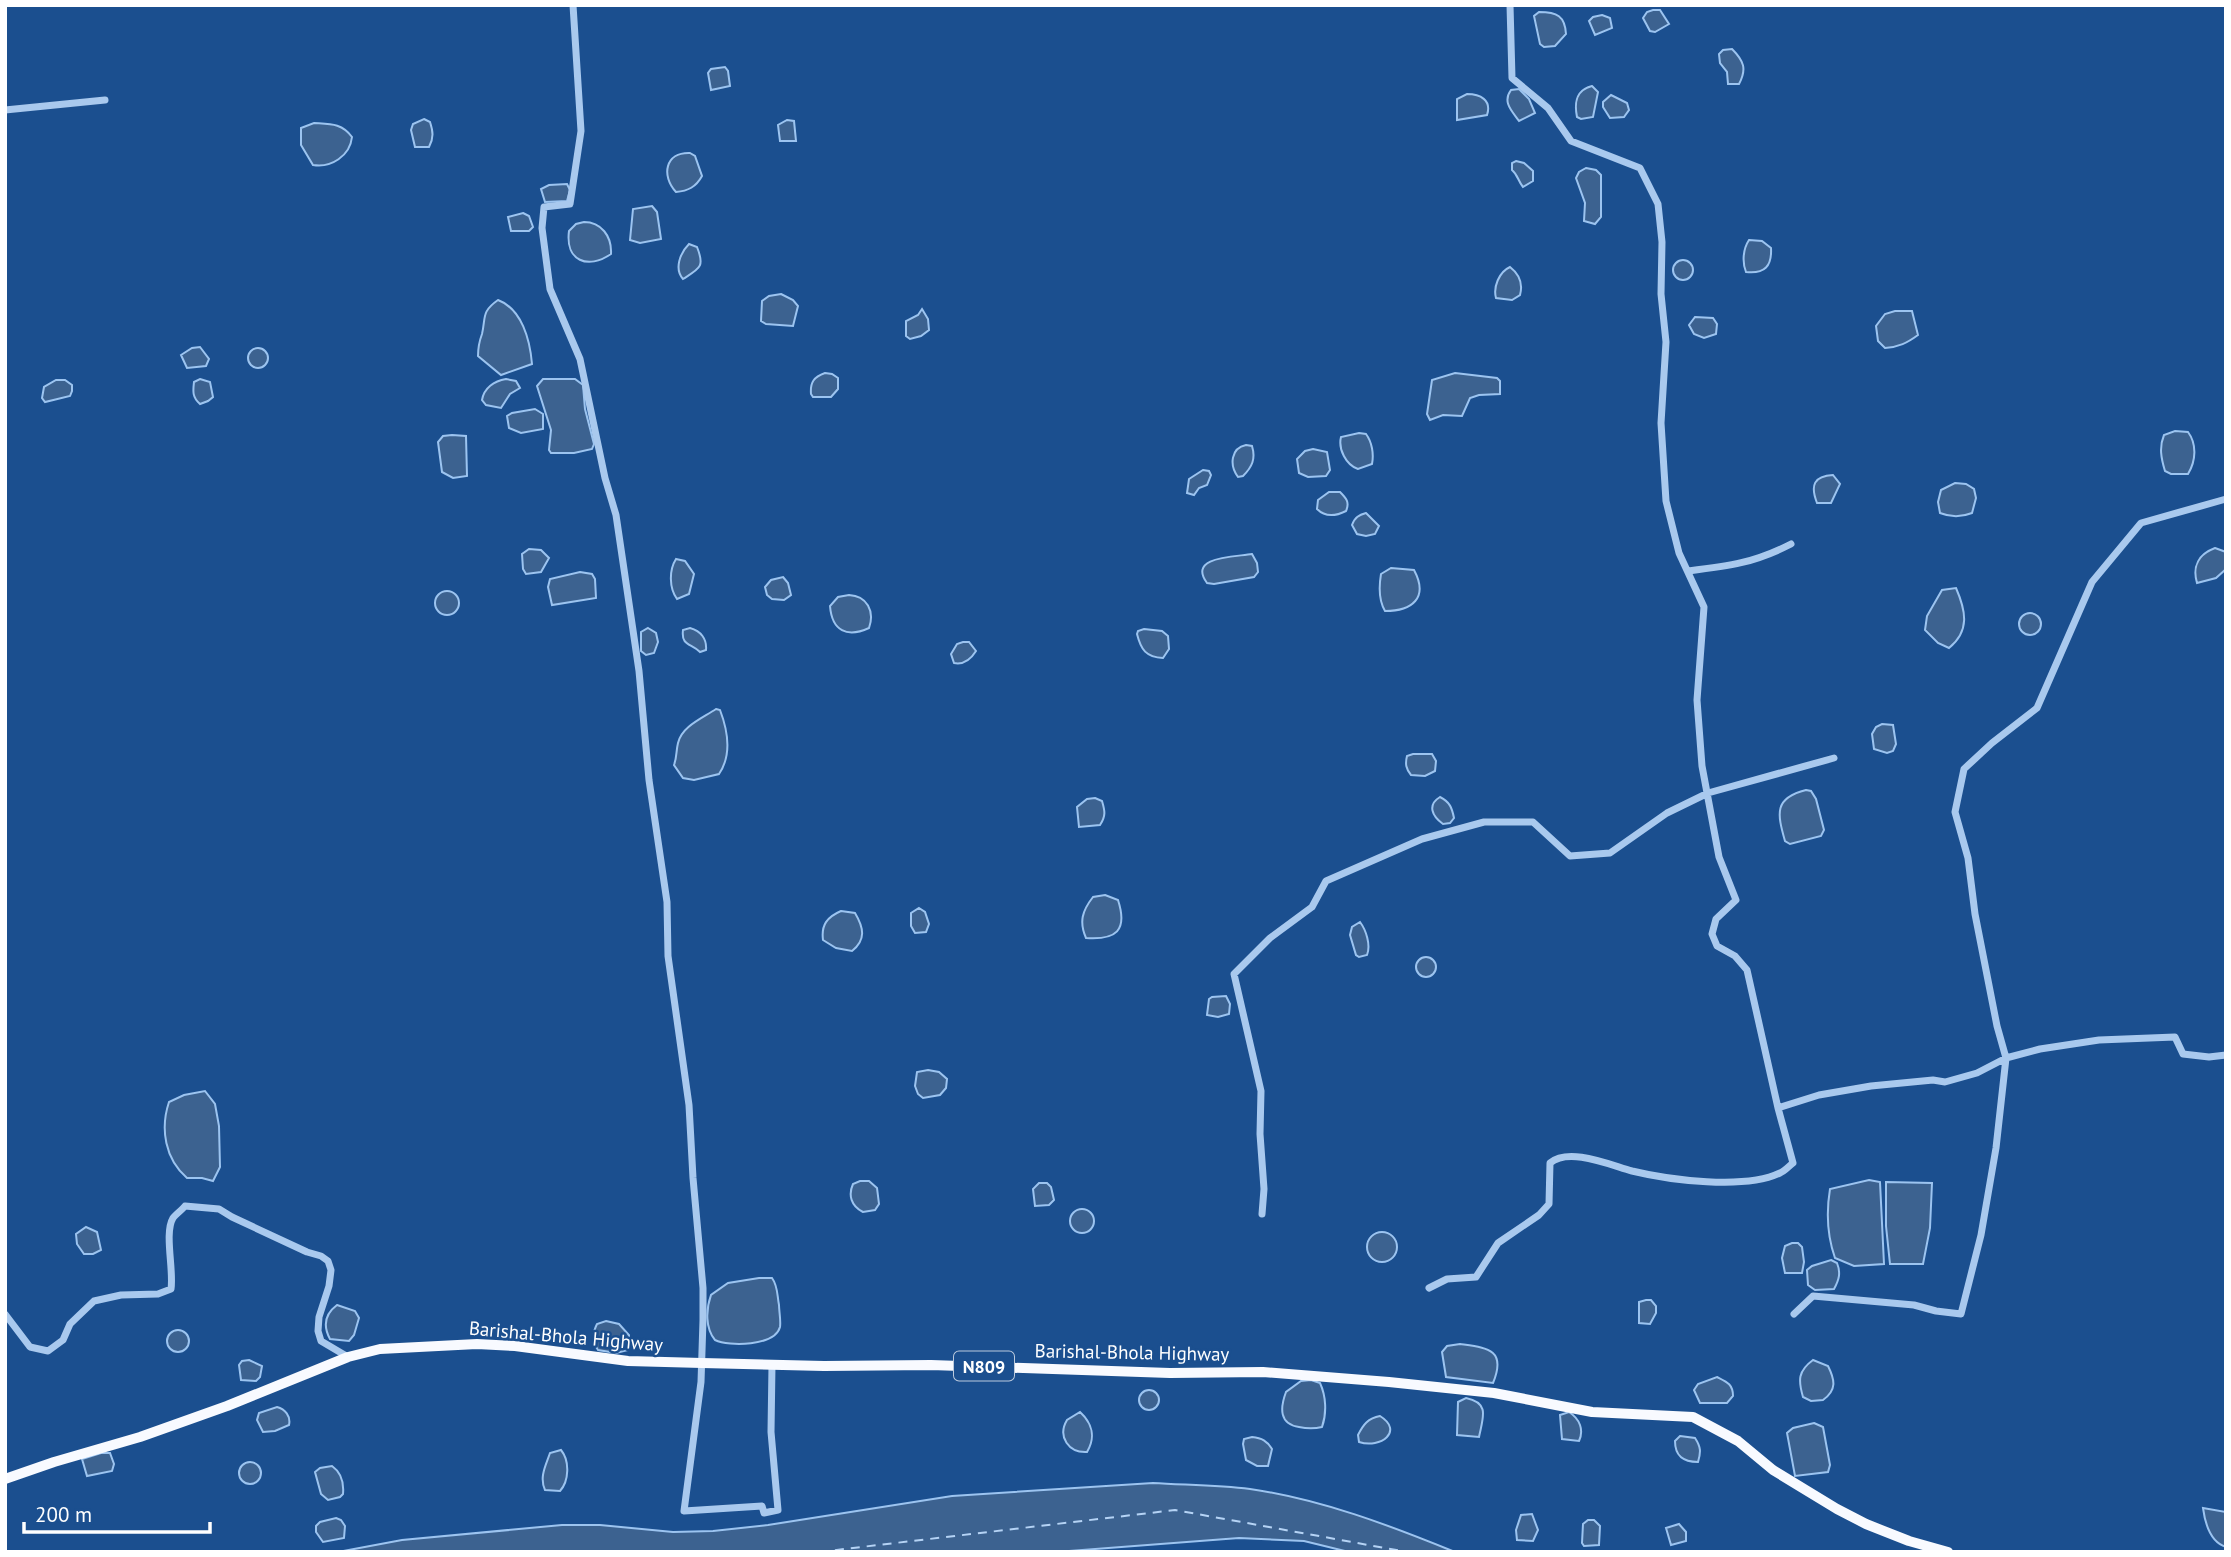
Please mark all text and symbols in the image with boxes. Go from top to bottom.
street label: Barishal-Bhola Highway [468,1316,664,1356]
street label: Barishal-Bhola Highway [1034,1338,1230,1366]
road number: N809 [954,1352,1014,1380]
scale bar [24,1490,210,1534]
text: 200 m [35,1501,92,1528]

